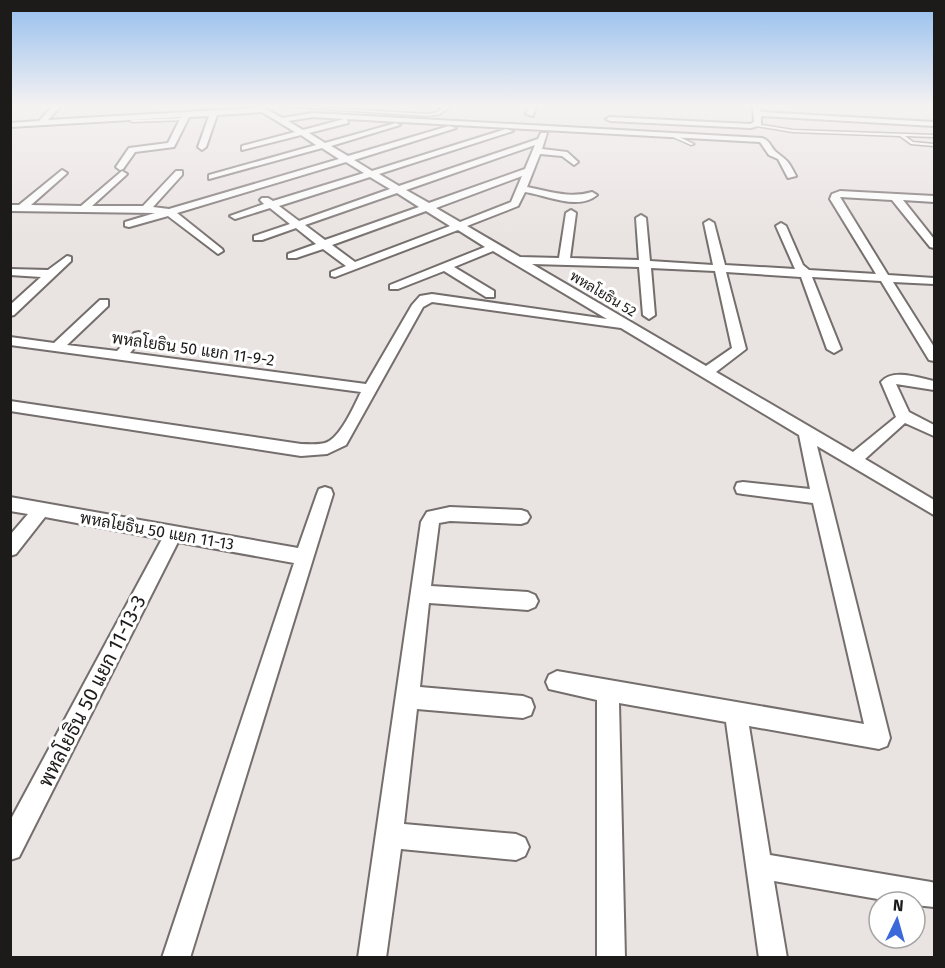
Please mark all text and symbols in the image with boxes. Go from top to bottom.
street label: พหลโยธิน 52 [567,268,639,320]
street label: พหลโยธิน 50 แยก 11-9-2 [110,326,276,370]
street label: พหลโยธิน 50 แยก 11-13 [78,506,236,554]
street label: พหลโยธิน 50 แยก 11-13-3 [32,591,151,791]
north arrow [867,890,927,950]
text: N [892,896,904,915]

